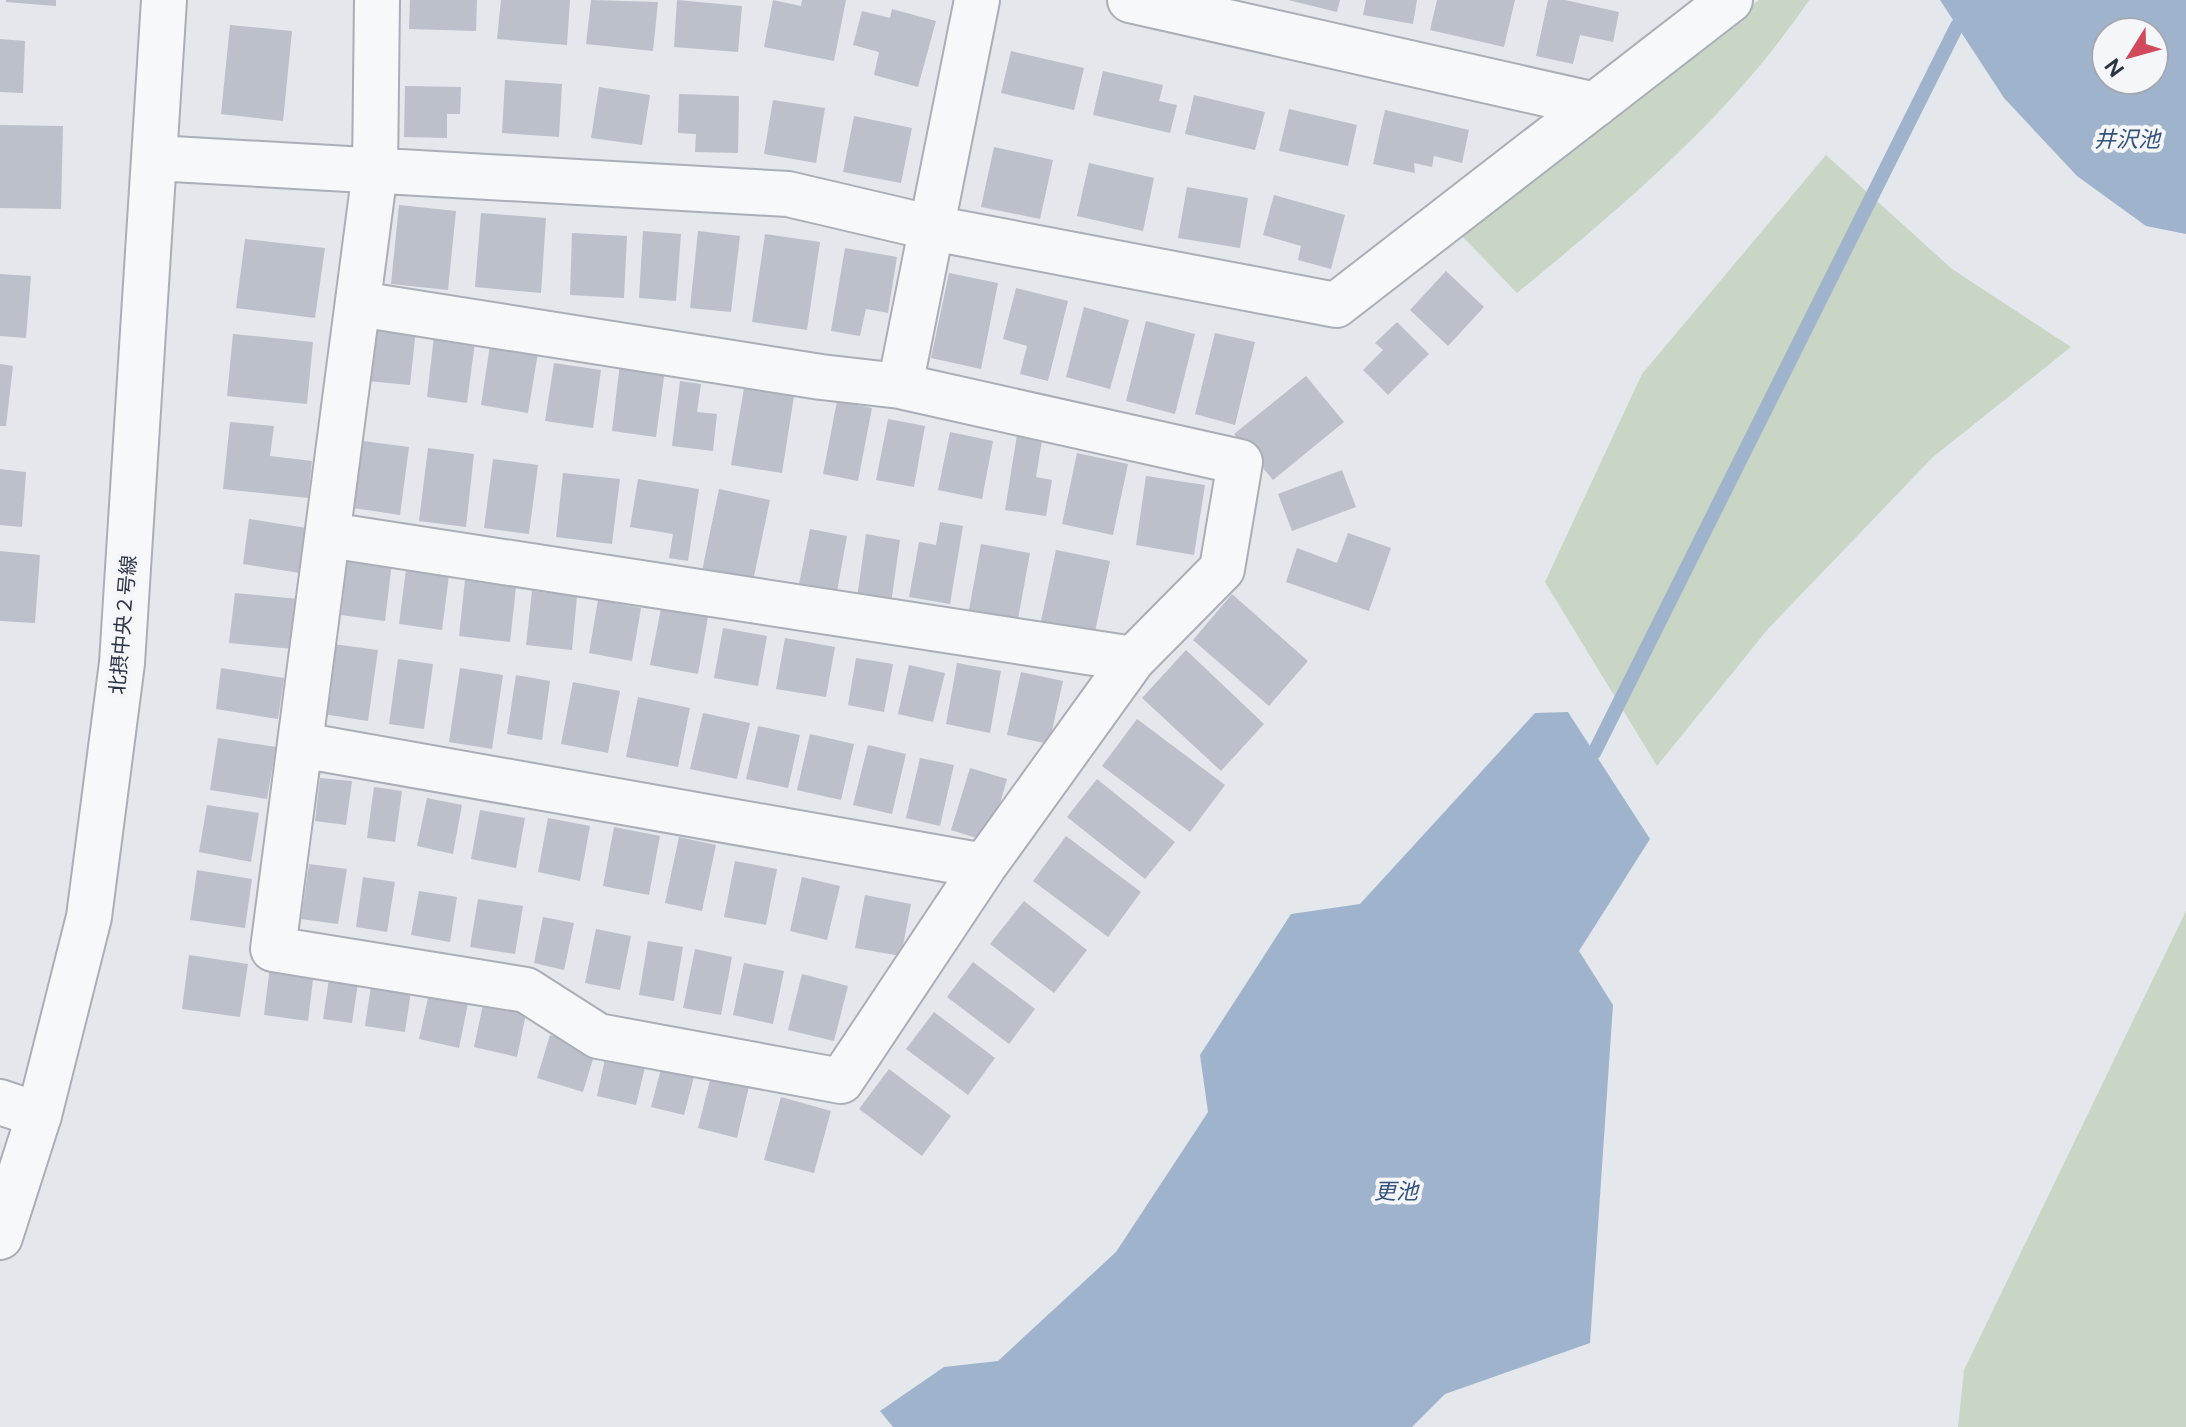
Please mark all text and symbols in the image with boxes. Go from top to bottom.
north arrow [2090,16,2170,96]
text: N [2098,53,2131,83]
water label: 井沢池 [2094,125,2162,154]
street label: 北摂中央２号線 [104,554,142,696]
water label: 更池 [1374,1177,1420,1206]

